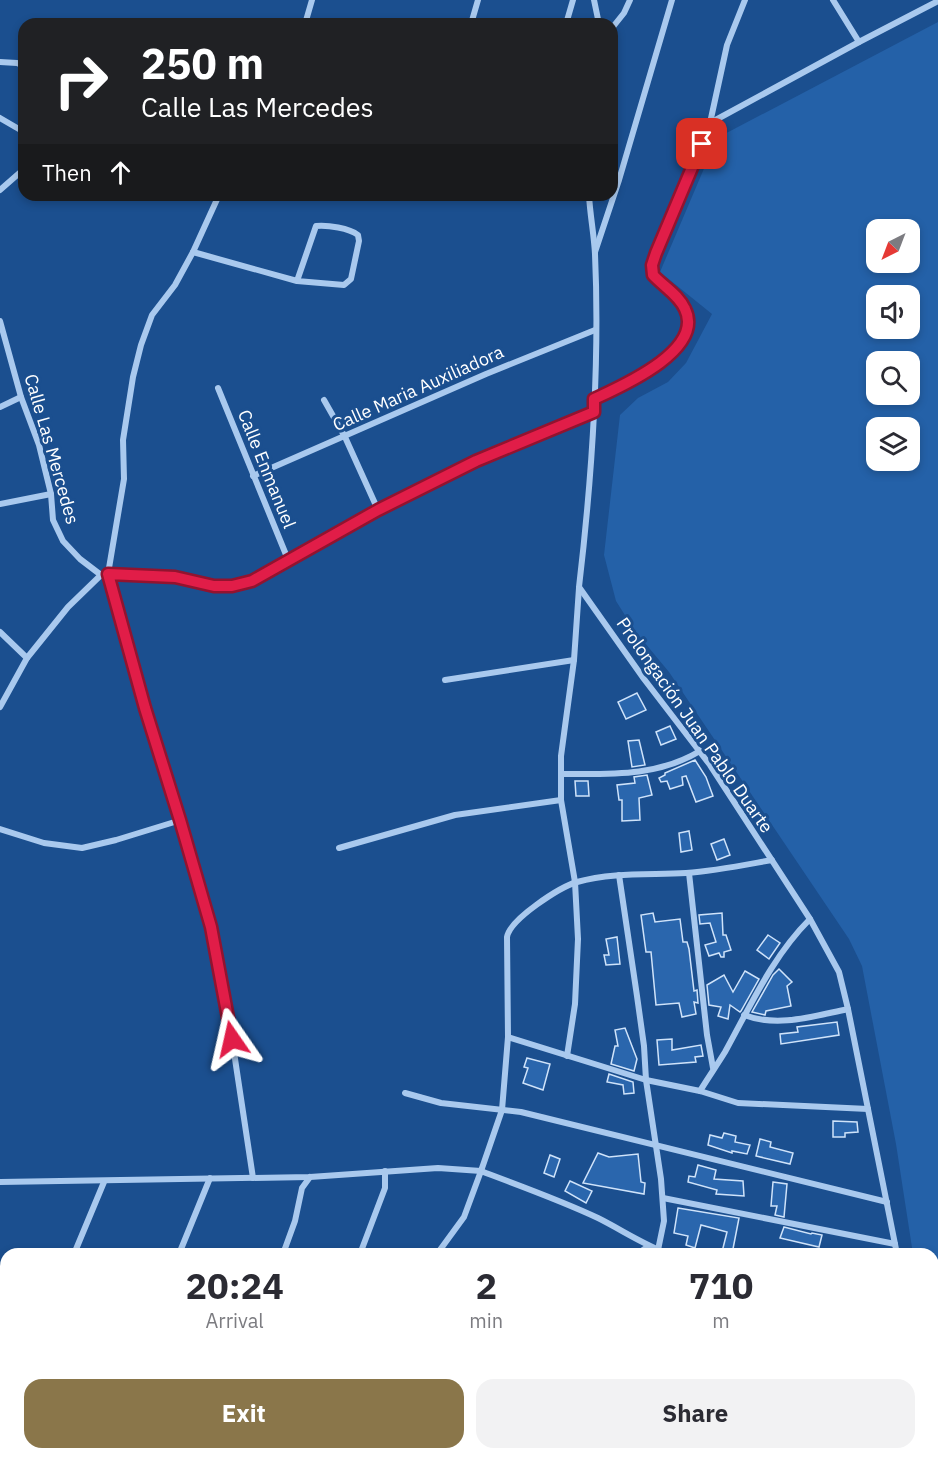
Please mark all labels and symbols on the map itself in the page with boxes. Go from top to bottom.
pin [676,118,727,169]
north arrow [866,219,920,273]
street label: Calle Maria Auxiliadora [329,340,507,436]
street label: Calle Las Mercedes [20,371,84,527]
street label: Calle Enmanuel [233,406,301,532]
street label: Prolongación Juan Pablo Duarte [612,613,778,837]
position arrow [200,1007,264,1071]

